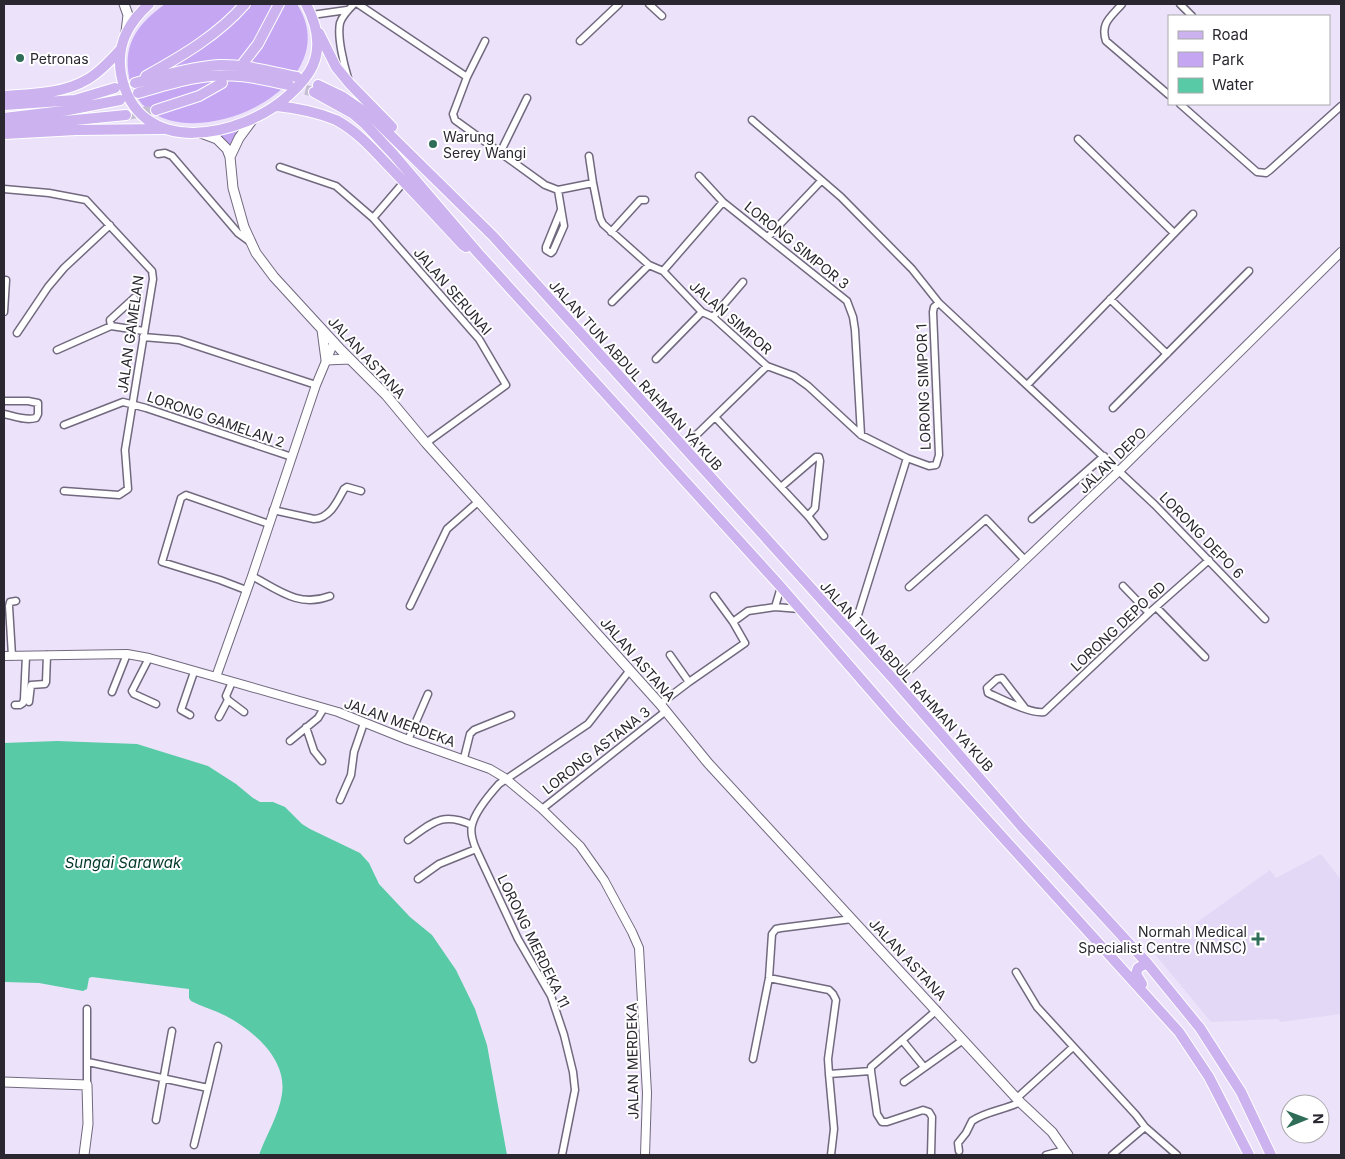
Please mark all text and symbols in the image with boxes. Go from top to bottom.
legend [1168,15,1330,105]
text: Road [1212,25,1248,44]
place label: Petronas [30,50,89,67]
text: Park [1212,50,1245,69]
marker: Petronas [14,52,26,64]
text: Water [1212,75,1254,94]
place label: Warung Serey Wangi [443,128,526,161]
marker: Warung Serey Wangi [427,138,439,150]
street label: LORONG SIMPOR 3 [741,198,853,292]
street label: JALAN SERUNAI [410,244,496,338]
street label: JALAN GAMELAN [113,274,147,394]
street label: JALAN TUN ABDUL RAHMAN YA'KUB [546,276,726,474]
street label: JALAN SIMPOR [686,277,776,357]
street label: JALAN ASTANA [325,313,410,402]
street label: LORONG SIMPOR 1 [912,323,934,451]
street label: LORONG GAMELAN 2 [145,387,287,451]
street label: JALAN DEPO [1075,423,1149,497]
street label: LORONG DEPO 6 [1156,488,1248,582]
street label: JALAN TUN ABDUL RAHMAN YA'KUB [817,577,997,775]
street label: LORONG DEPO 6D [1067,578,1169,674]
street label: JALAN ASTANA [597,614,679,705]
street label: JALAN MERDEKA [342,694,458,750]
street label: LORONG ASTANA 3 [539,703,653,797]
water label: Sungai Sarawak [65,853,182,872]
street label: LORONG MERDEKA 11 [494,872,574,1010]
street label: JALAN ASTANA [866,915,951,1004]
place label: Normah Medical Specialist Centre (NMSC) [1078,923,1247,956]
marker: Normah Medical Specialist Centre (NMSC) [1251,932,1265,946]
street label: JALAN MERDEKA [622,1002,642,1120]
north arrow [1280,1094,1330,1144]
text: N [1310,1113,1327,1124]

